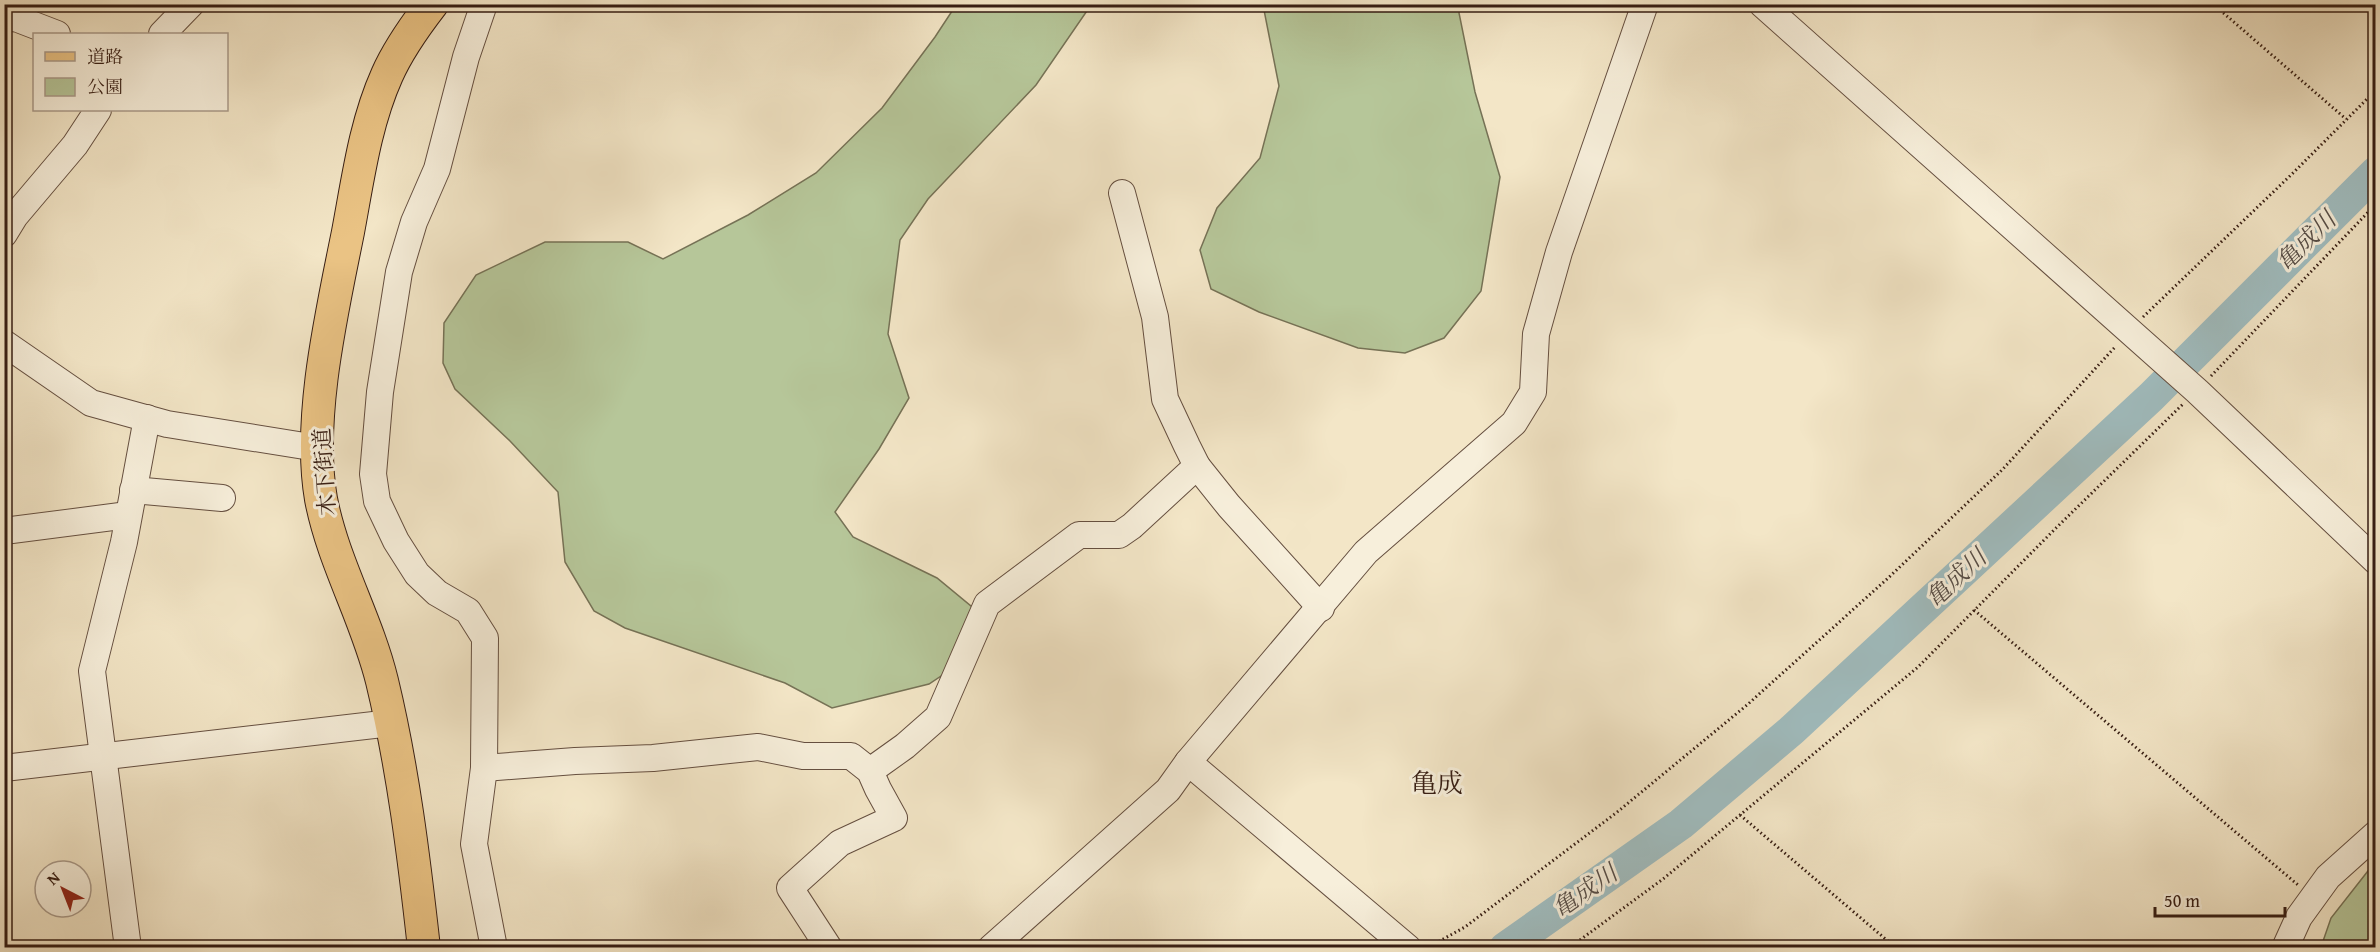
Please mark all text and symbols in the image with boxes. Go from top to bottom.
legend [33,33,228,111]
text: 道路 [87,43,123,70]
text: 公園 [87,73,123,100]
water label: 亀成川 [2268,201,2346,278]
street label: 木下街道 [305,427,343,517]
water label: 亀成川 [1917,538,1996,615]
district label: 亀成 [1411,763,1463,802]
water label: 亀成川 [1545,854,1627,926]
north arrow [33,859,93,919]
text: N [41,865,65,890]
scale bar [2155,880,2286,918]
text: 50 m [2164,887,2200,914]

